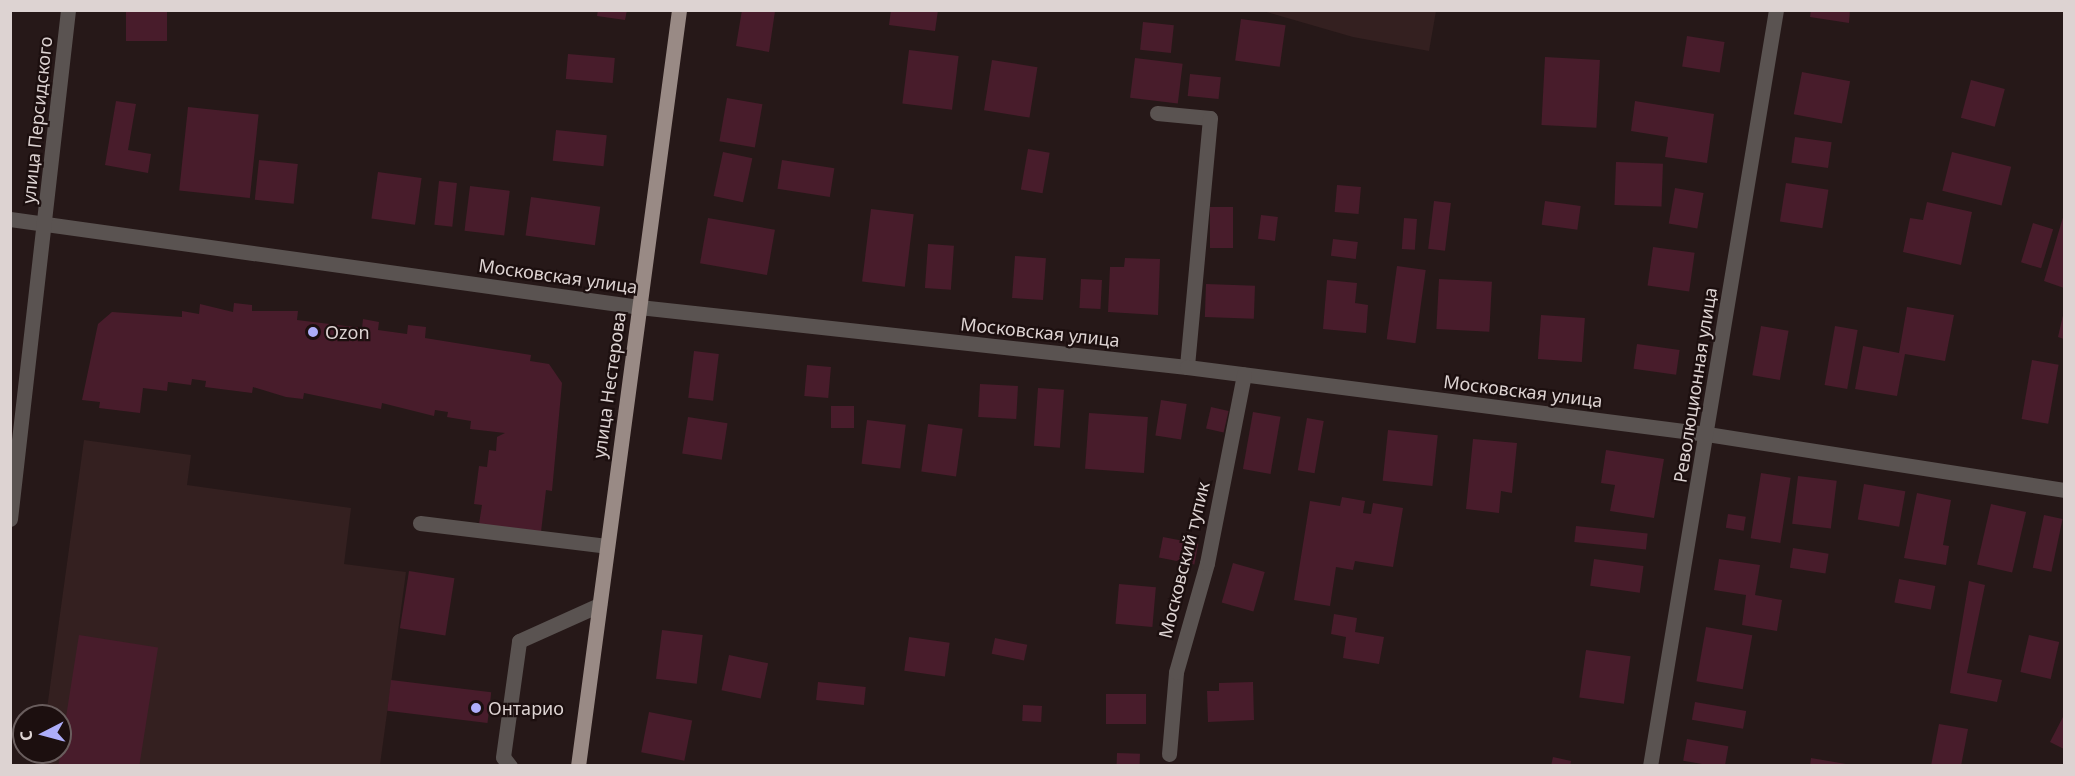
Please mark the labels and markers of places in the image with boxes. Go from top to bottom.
place label: Ozon [325,321,370,343]
marker: Ozon [306,325,320,339]
place label: Онтарио [488,697,564,719]
marker: Онтарио [469,701,483,715]

